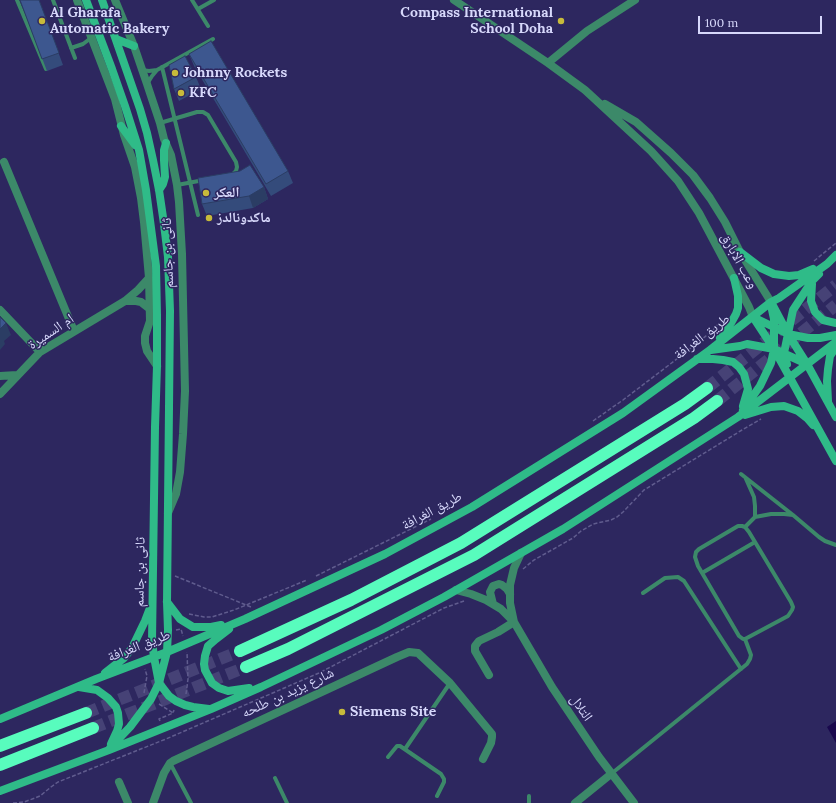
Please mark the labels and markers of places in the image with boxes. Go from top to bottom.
place label: Al Gharafa Automatic Bakery [50,5,170,38]
place label: Compass International School Doha [400,5,553,38]
marker: Al Gharafa Automatic Bakery [37,16,47,26]
marker: Compass International School Doha [556,16,566,26]
place label: Johnny Rockets [183,65,287,81]
marker: Johnny Rockets [170,68,180,78]
place label: KFC [189,85,217,101]
marker: KFC [176,88,186,98]
place label: العكر [214,185,239,201]
marker: العكر [201,188,211,198]
place label: ماكدونالدز [217,210,271,226]
marker: ماكدونالدز [204,213,214,223]
place label: Siemens Site [350,704,436,720]
marker: Siemens Site [337,707,347,717]

